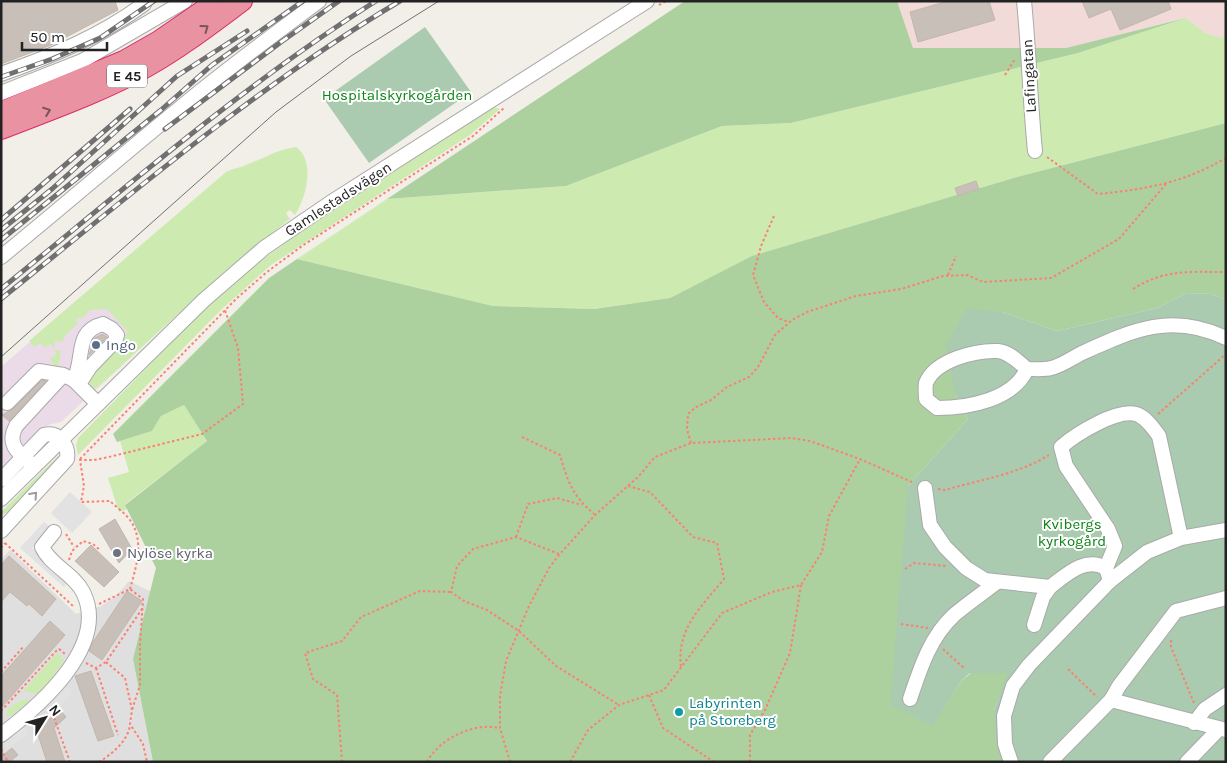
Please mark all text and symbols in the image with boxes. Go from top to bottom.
scale bar [22,20,108,52]
one-way arrow [199,25,208,33]
text: 50 m [30,28,65,46]
street label: Lafingatan [1018,39,1040,113]
road number: E 45 [107,64,147,88]
park label: Hospitalskyrkogården [322,86,472,104]
one-way arrow [42,107,51,117]
street label: Gamlestadsvägen [281,158,395,240]
place label: Ingo [106,336,136,354]
marker: Ingo [90,339,102,351]
one-way arrow [28,492,37,501]
park label: Kvibergs kyrkogård [1038,515,1106,550]
place label: Nylöse kyrka [127,544,213,562]
marker: Nylöse kyrka [111,547,123,559]
north arrow [20,693,70,743]
place label: Labyrinten på Storeberg [689,694,776,729]
text: N [45,701,65,720]
marker: Labyrinten på Storeberg [673,706,685,718]

